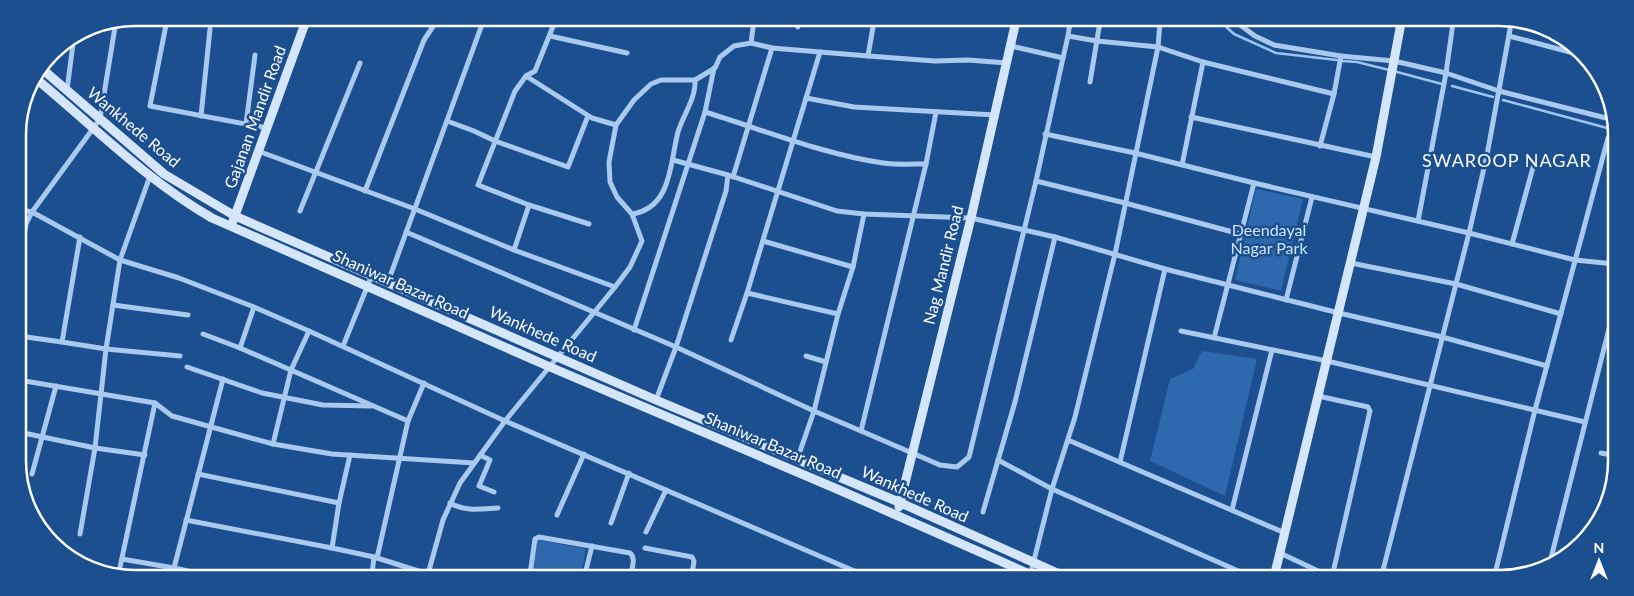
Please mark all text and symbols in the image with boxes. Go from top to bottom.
street label: Gajanan Mandir Road [220,43,289,191]
street label: Wankhede Road [84,82,184,171]
district label: SWAROOP NAGAR [1422,149,1592,171]
street label: Nag Mandir Road [919,204,966,326]
park label: Deendayal Nagar Park [1230,220,1308,257]
street label: Shaniwar Bazar Road [330,245,472,322]
street label: Wankhede Road [487,301,600,366]
street label: Shaniwar Bazar Road [702,407,844,482]
street label: Wankhede Road [859,461,972,526]
north arrow [1574,536,1624,586]
text: N [1594,539,1604,556]

